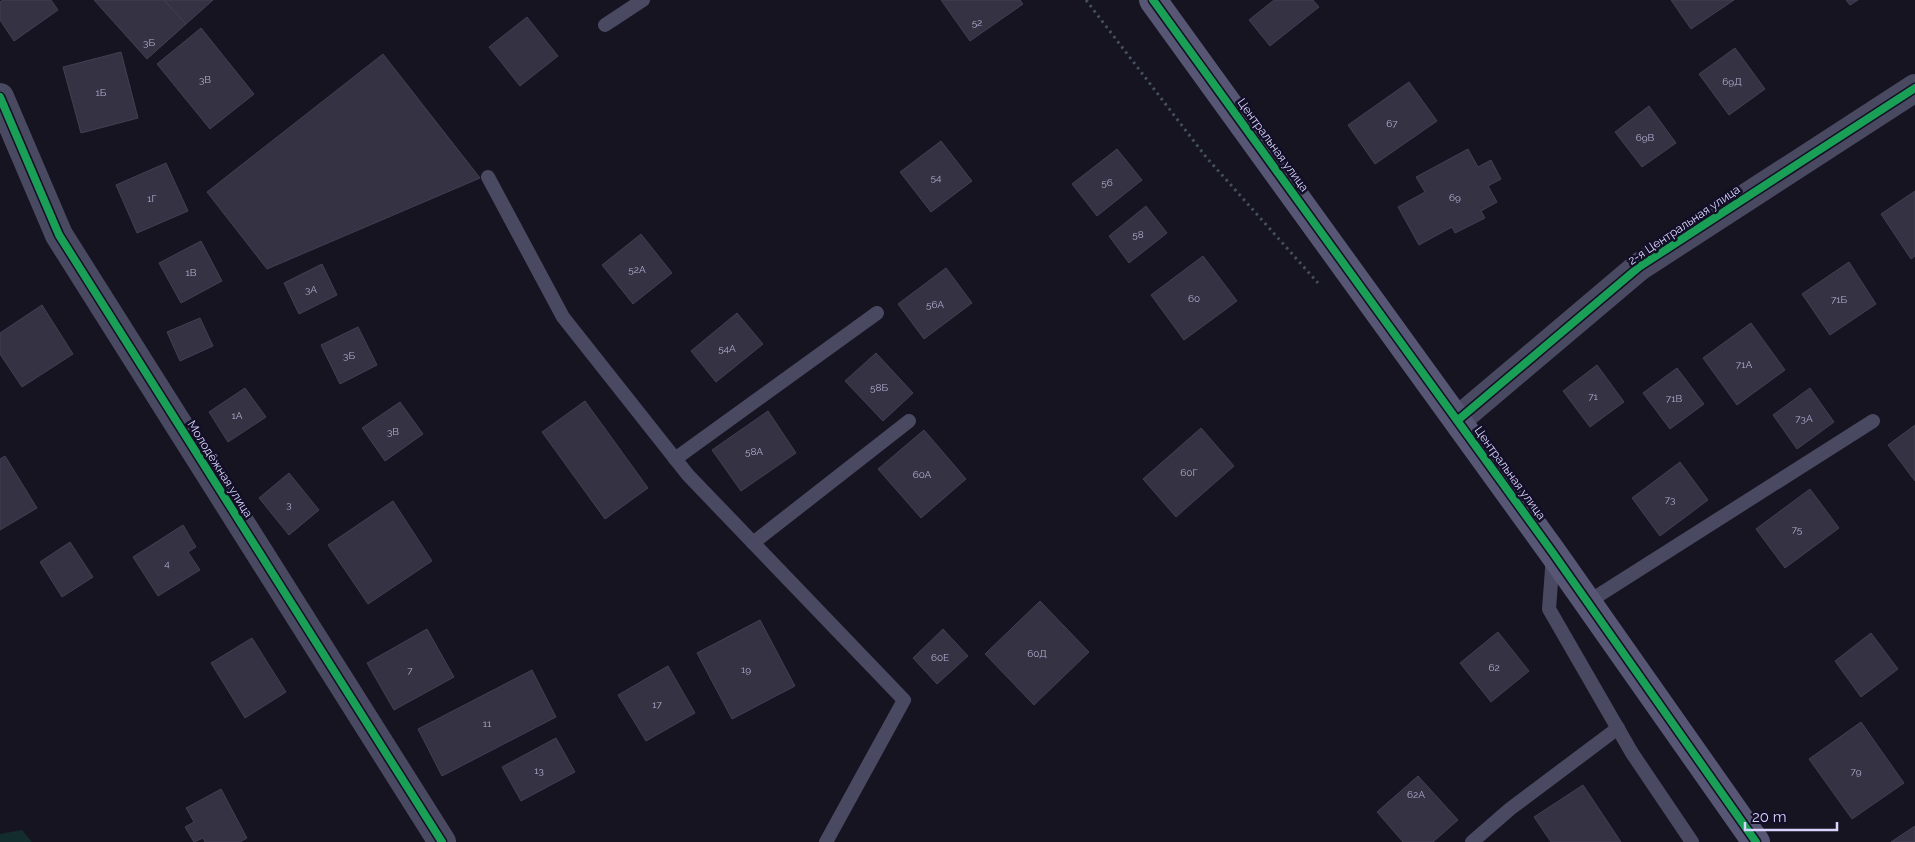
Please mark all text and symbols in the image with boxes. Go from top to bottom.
house number: 52 [972,17,982,28]
house number: 3Б [143,37,155,48]
house number: 3В [199,74,211,85]
house number: 69Д [1722,76,1742,87]
house number: 1Б [96,87,107,98]
street label: Центральная улица [1235,96,1311,194]
house number: 67 [1386,118,1398,129]
house number: 69В [1636,132,1655,143]
house number: 54 [931,172,942,183]
house number: 56 [1101,177,1113,188]
street label: 2-я Центральная улица [1625,182,1743,268]
house number: 69 [1449,192,1461,203]
house number: 1Г [147,193,157,204]
house number: 58 [1132,229,1144,240]
house number: 52А [628,264,646,275]
house number: 1В [186,267,197,278]
house number: 3А [305,284,317,295]
house number: 60 [1188,293,1200,304]
house number: 71Б [1831,294,1848,305]
house number: 56А [926,299,944,310]
house number: 54А [718,343,736,354]
house number: 3Б [343,350,355,361]
house number: 71А [1736,359,1752,370]
house number: 58Б [870,382,888,393]
house number: 71 [1588,391,1599,402]
house number: 71В [1666,393,1682,404]
house number: 1А [231,410,243,421]
house number: 73А [1795,413,1813,424]
street label: Молодёжная улица [185,418,255,520]
street label: Центральная улица [1472,424,1548,522]
house number: 3В [387,426,399,437]
house number: 58А [745,446,763,457]
house number: 60Г [1180,467,1198,478]
house number: 60А [913,469,932,480]
house number: 73 [1665,494,1675,505]
house number: 3 [286,499,292,510]
house number: 75 [1792,524,1803,535]
house number: 4 [164,558,170,569]
house number: 60Д [1027,648,1047,659]
house number: 60Е [931,652,949,663]
house number: 62 [1488,662,1500,673]
house number: 19 [741,664,751,675]
house number: 7 [407,665,413,676]
house number: 17 [652,699,662,710]
house number: 11 [483,718,492,729]
house number: 13 [534,765,544,776]
house number: 79 [1850,766,1862,777]
house number: 62А [1407,789,1425,800]
scale bar [1745,800,1838,832]
text: 20 m [1752,808,1787,826]

